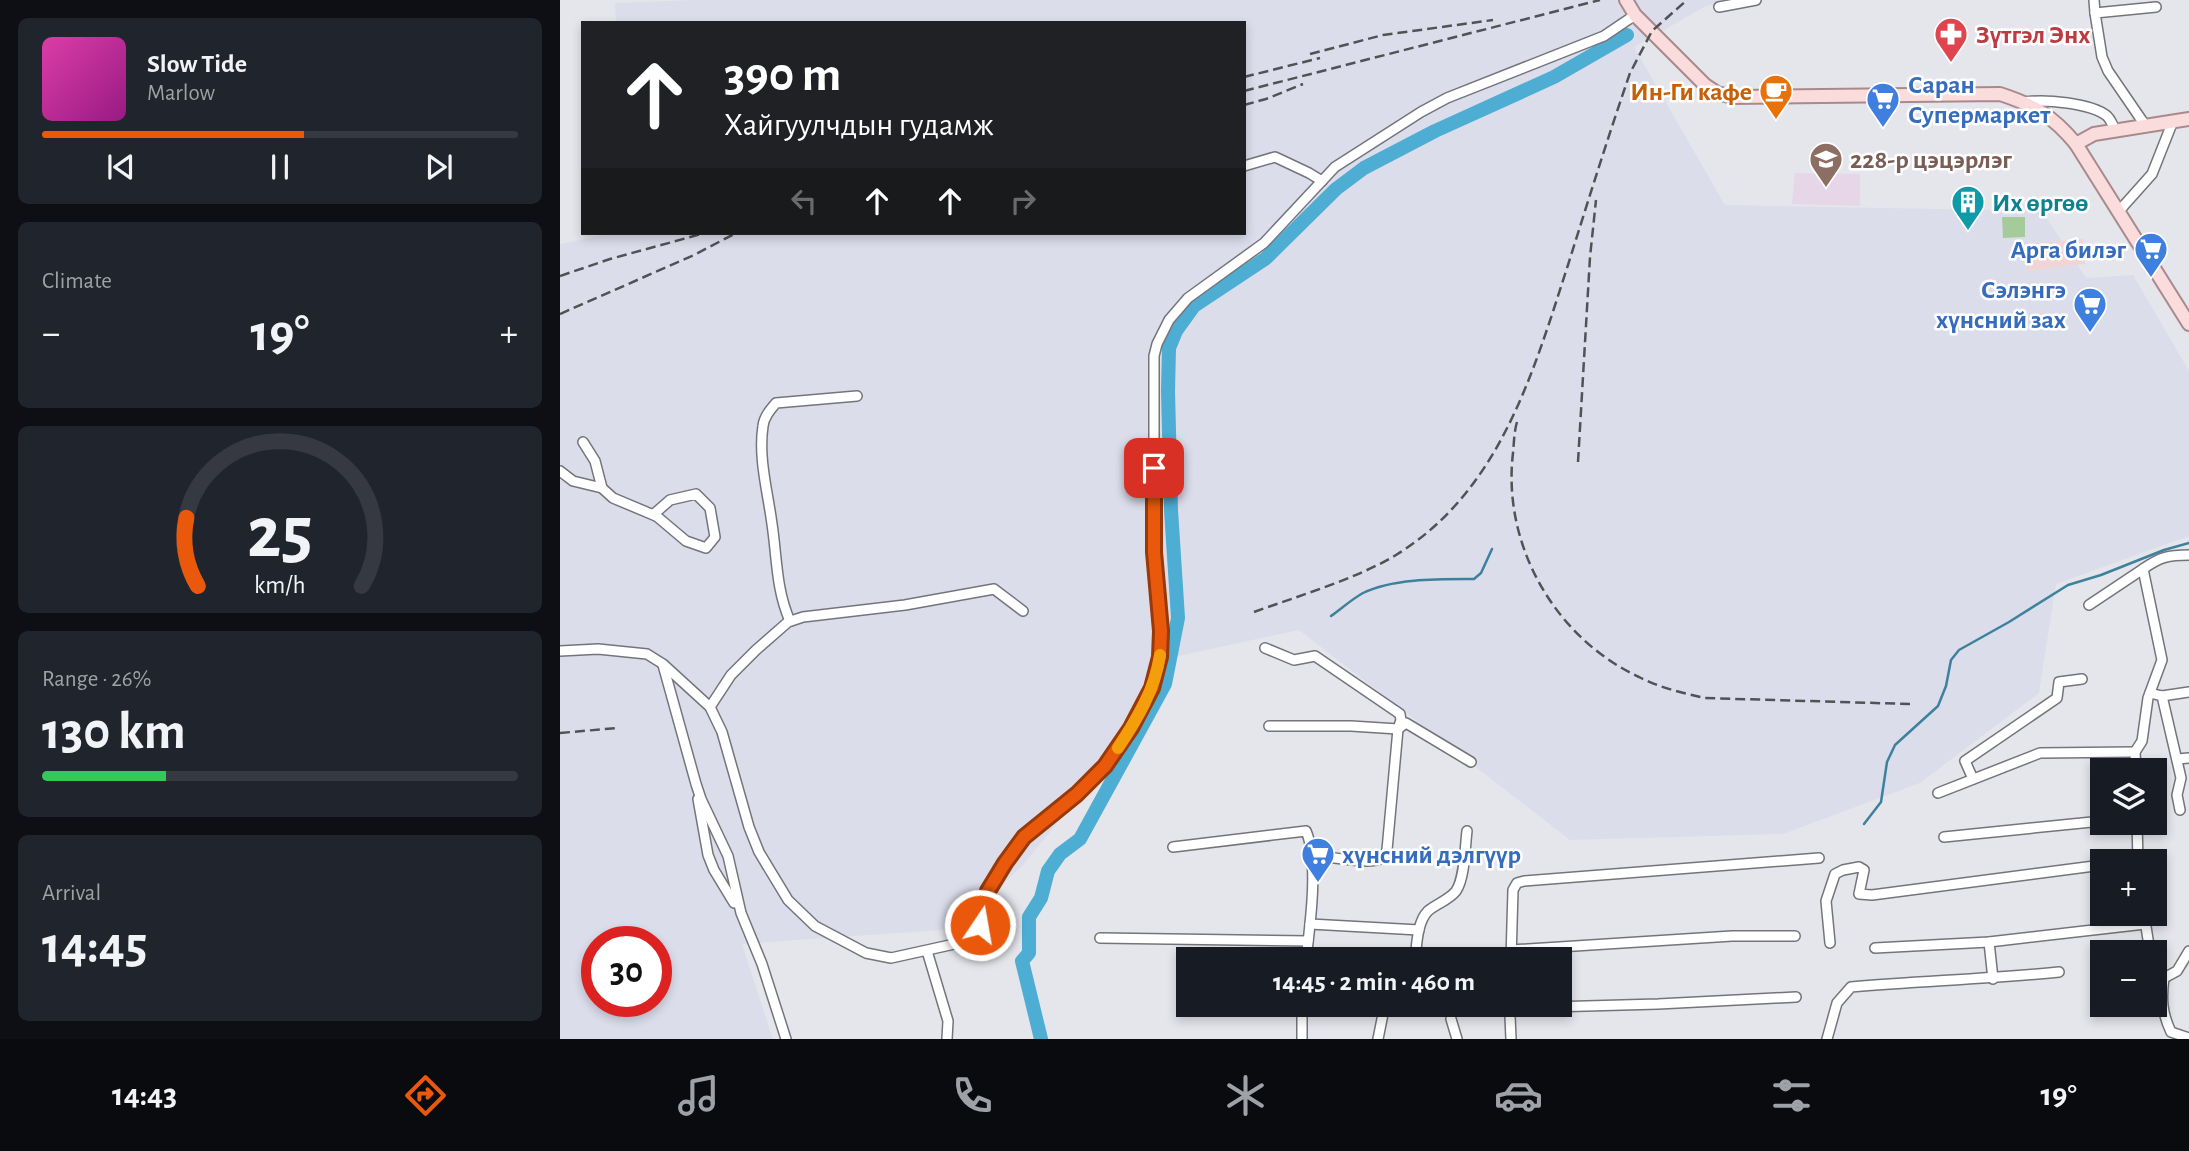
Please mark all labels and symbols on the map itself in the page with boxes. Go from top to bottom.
pharmacy icon: Зүтгэл Энх [1932,15,1970,64]
place label: Зүтгэл Энх [1976,22,2090,48]
cafe icon: Ин-Ги кафе [1757,72,1795,121]
place label: Саран Супермаркет [1908,72,2051,128]
place label: Ин-Ги кафе [1630,79,1752,105]
supermarket icon: Саран Супермаркет [1864,80,1902,129]
school or university icon: 228-р цэцэрлэг [1807,140,1845,189]
place label: 228-р цэцэрлэг [1850,147,2012,173]
building icon: Их өргөө [1949,183,1987,232]
place label: Их өргөө [1992,190,2088,216]
supermarket icon: Арга билэг [2132,230,2170,279]
place label: Арга билэг [2010,237,2126,263]
place label: Сэлэнгэ хүнсний зах [1936,277,2066,333]
supermarket icon: Сэлэнгэ хүнсний зах [2071,285,2109,334]
pin [1124,438,1184,498]
supermarket icon: хүнсний дэлгүүр [1299,835,1337,884]
place label: хүнсний дэлгүүр [1342,842,1521,868]
position arrow [943,888,1017,962]
speed limit sign: 30 [581,926,672,1017]

